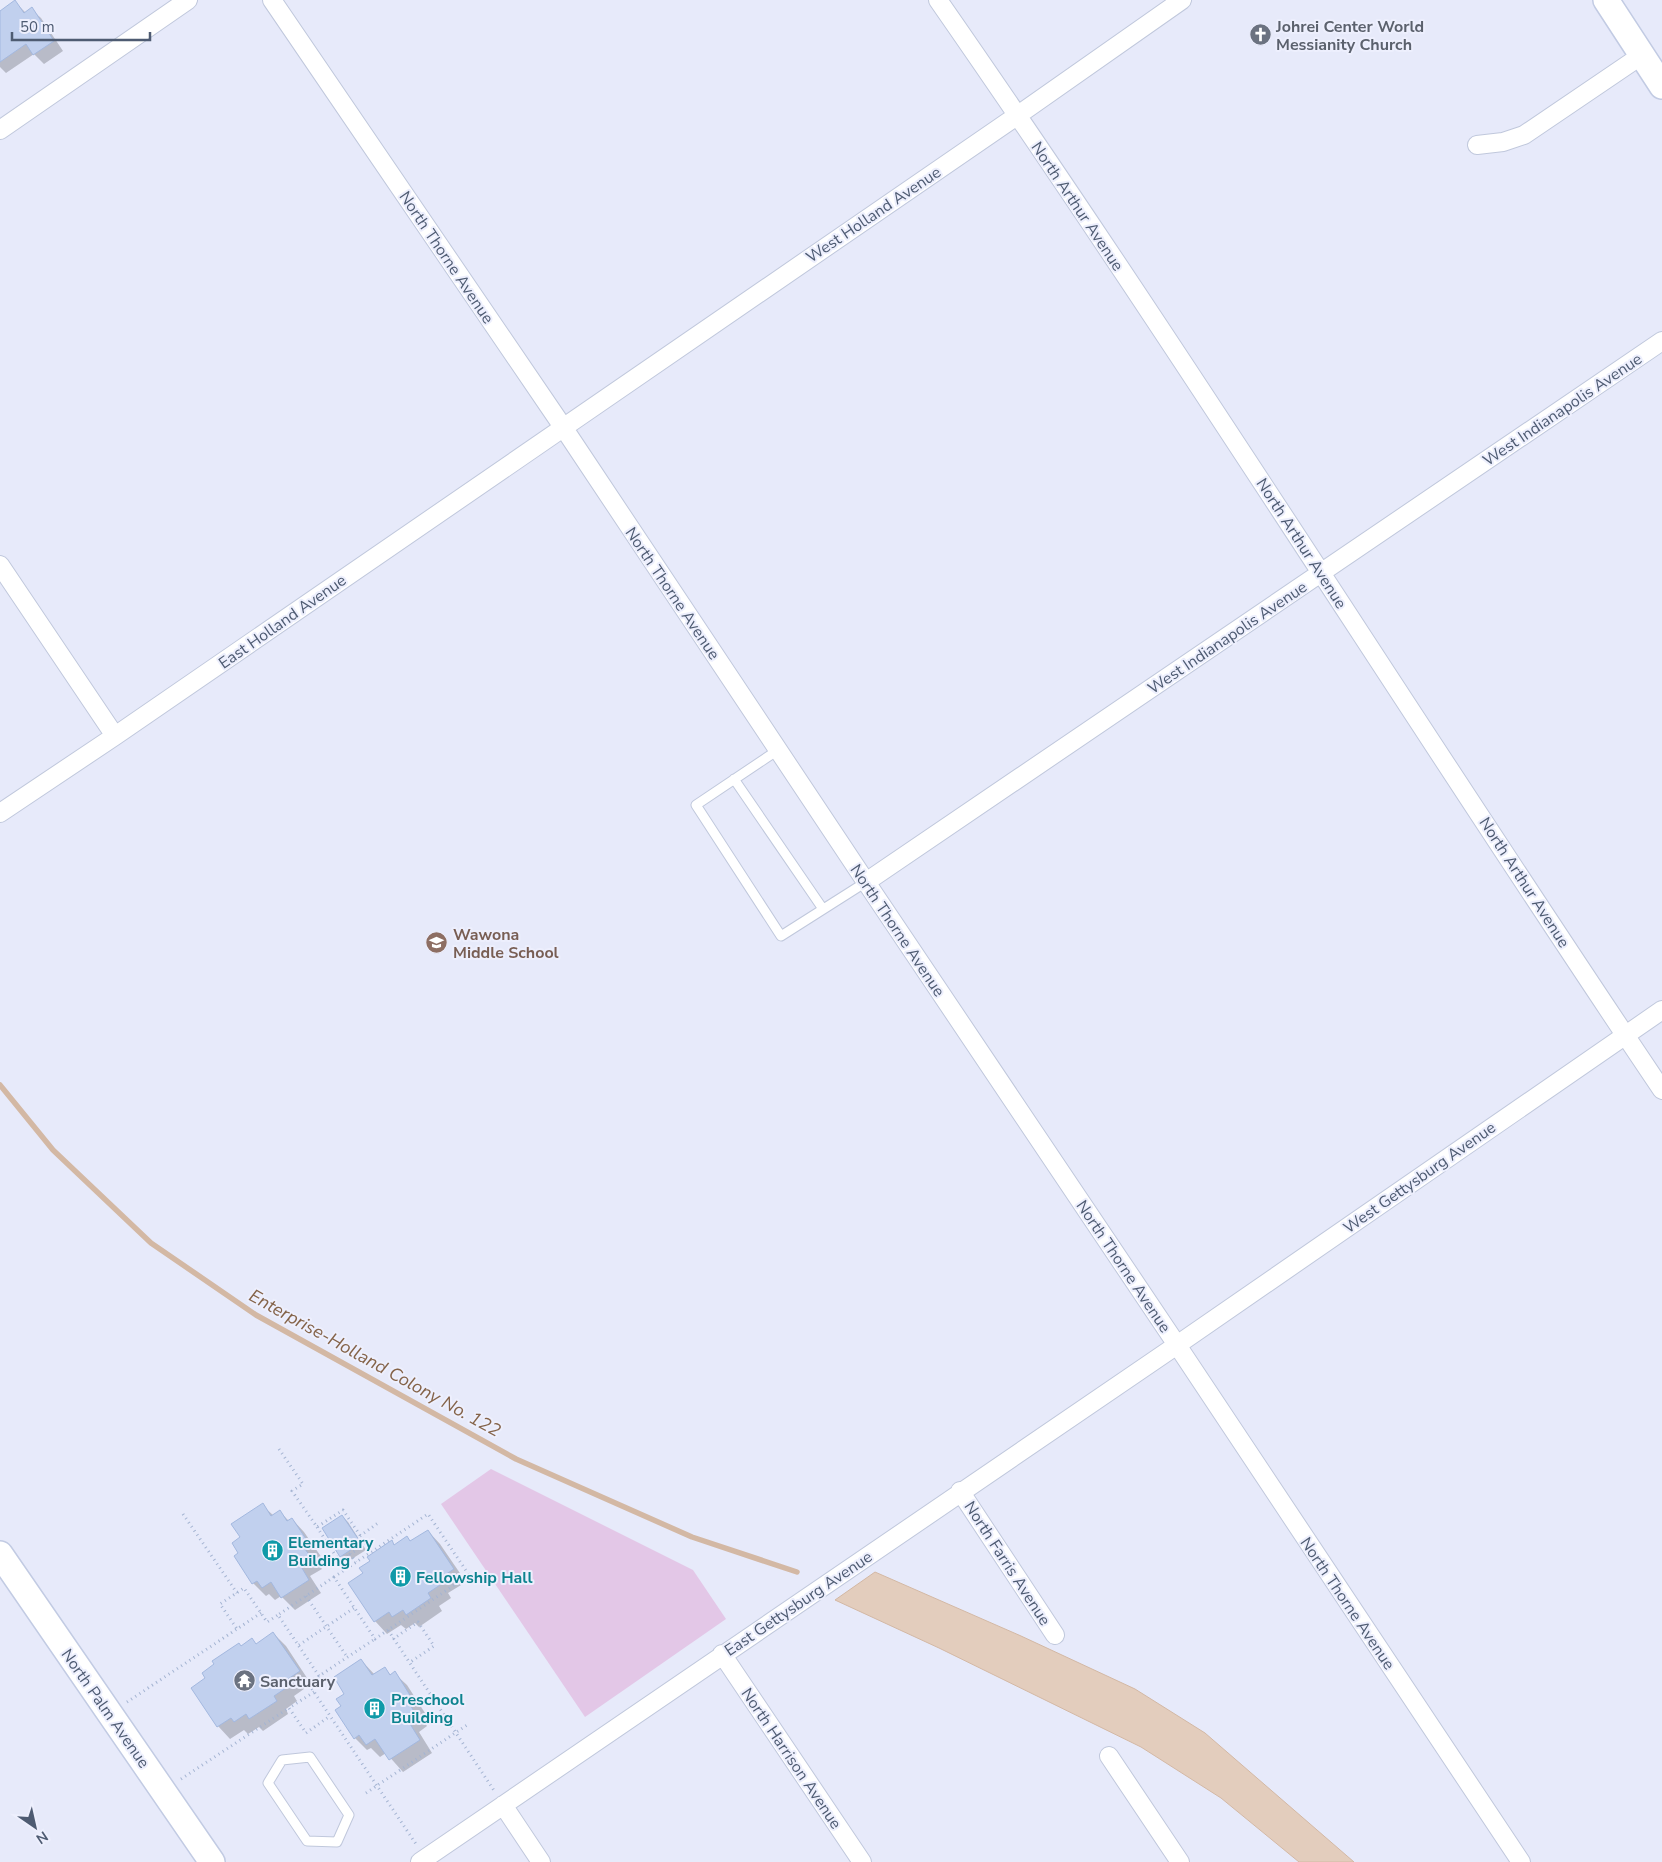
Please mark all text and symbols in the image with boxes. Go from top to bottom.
scale bar [12,10,150,42]
place label: Johrei Center World Messianity Church [1275,16,1424,56]
text: 50 m [20,17,55,37]
church icon: Johrei Center World Messianity Church [1248,23,1272,47]
street label: North Arthur Avenue [1026,138,1129,275]
street label: West Holland Avenue [802,161,945,268]
street label: North Thorne Avenue [394,187,499,328]
street label: West Indianapolis Avenue [1479,348,1647,471]
street label: North Arthur Avenue [1251,474,1352,613]
street label: North Thorne Avenue [620,523,725,664]
street label: East Holland Avenue [214,569,351,674]
street label: West Indianapolis Avenue [1144,576,1312,699]
street label: North Arthur Avenue [1474,813,1575,952]
street label: North Thorne Avenue [845,860,950,1001]
place label: Wawona Middle School [453,924,559,964]
school or university icon: Wawona Middle School [425,931,449,955]
street label: West Gettysburg Avenue [1339,1117,1500,1239]
street label: North Thorne Avenue [1071,1196,1176,1337]
water label: Enterprise-Holland Colony No. 122 [245,1284,505,1442]
street label: North Farris Avenue [959,1497,1056,1630]
place label: Elementary Building [288,1532,374,1572]
street label: North Thorne Avenue [1295,1533,1400,1674]
building icon: Elementary Building [260,1539,284,1563]
street label: East Gettysburg Avenue [720,1546,877,1662]
building icon: Fellowship Hall [388,1565,412,1589]
place label: Fellowship Hall [416,1567,533,1589]
street label: North Palm Avenue [56,1645,155,1773]
temple icon: Sanctuary [232,1669,256,1693]
place label: Sanctuary [260,1671,336,1693]
street label: North Harrison Avenue [736,1684,847,1833]
place label: Preschool Building [391,1689,464,1729]
building icon: Preschool Building [363,1696,387,1720]
north arrow [10,1802,60,1852]
text: N [32,1827,52,1848]

